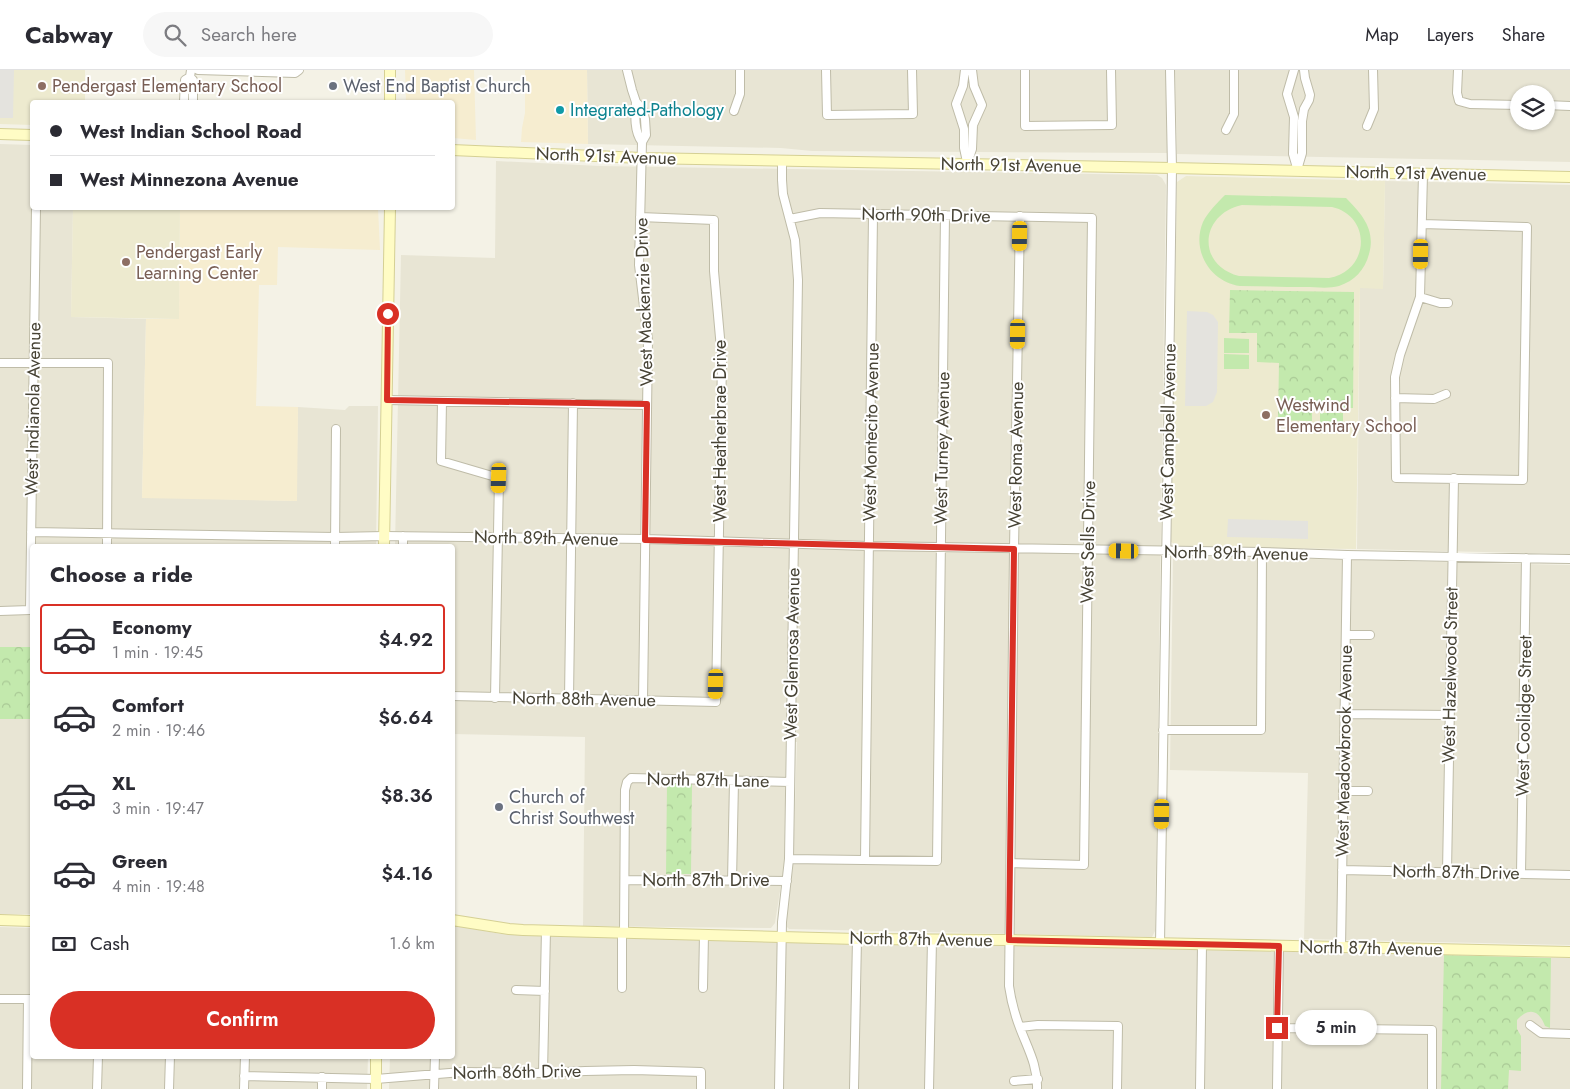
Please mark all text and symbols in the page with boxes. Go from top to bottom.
search box [143,12,493,57]
text: Cabway [25,17,113,52]
icon: search [161,21,189,49]
text: Search here [201,21,297,48]
text: Map [1365,22,1399,48]
text: Layers [1427,22,1474,48]
text: Share [1502,22,1545,48]
place label: Pendergast Elementary School [52,73,282,99]
place label: West End Baptist Church [343,73,531,99]
marker: Pendergast Elementary School [36,80,48,92]
marker: West End Baptist Church [327,80,339,92]
map controls [1510,85,1555,130]
button: layers [1510,85,1555,130]
place label: Integrated-Pathology [570,97,724,123]
marker: Integrated-Pathology [554,104,566,116]
text: West Indian School Road [80,118,302,145]
street label: North 91st Avenue [535,141,677,171]
street label: North 91st Avenue [940,151,1082,179]
street label: North 91st Avenue [1345,159,1487,187]
text: West Minnezona Avenue [80,166,299,193]
street label: North 90th Drive [861,201,991,229]
street label: West Mackenzie Drive [628,217,660,387]
car [1012,221,1027,251]
place label: Pendergast Early Learning Center [136,239,262,286]
car [1413,239,1428,269]
marker: Pendergast Early Learning Center [120,256,132,268]
route start [377,303,399,325]
car [1010,319,1025,349]
street label: West Indianola Avenue [18,322,48,496]
street label: West Heatherbrae Drive [707,340,733,522]
street label: West Montecito Avenue [856,342,886,522]
street label: West Campbell Avenue [1153,343,1183,521]
street label: West Turney Avenue [928,371,956,525]
street label: West Roma Avenue [1002,381,1030,529]
place label: Westwind Elementary School [1276,392,1417,439]
marker: Westwind Elementary School [1260,409,1272,421]
car [490,463,507,493]
street label: West Sells Drive [1074,480,1102,604]
street label: North 89th Avenue [474,524,618,552]
street label: North 89th Avenue [1164,539,1308,567]
car [1108,543,1139,559]
text: Choose a ride [50,558,193,590]
street label: West Glenrosa Avenue [777,568,807,740]
street label: West Hazelwood Street [1435,586,1465,763]
text: Economy [112,614,192,641]
icon: car [52,617,97,662]
text: $4.92 [379,626,433,653]
street label: West Coolidge Street [1510,634,1538,797]
text: 1 min · 19:45 [112,641,203,664]
street label: West Meadowbrook Avenue [1329,645,1359,857]
car [707,669,724,699]
street label: North 88th Avenue [512,685,656,713]
text: Comfort [112,692,184,719]
icon: car [52,695,97,740]
text: $6.64 [379,704,433,731]
text: 2 min · 19:46 [112,719,205,742]
street label: North 87th Lane [646,766,770,794]
text: XL [112,770,135,797]
icon: car [52,773,97,818]
text: $8.36 [381,782,433,809]
place label: Church of Christ Southwest [509,784,635,831]
text: 3 min · 19:47 [112,797,204,820]
car [1154,799,1169,829]
marker: Church of Christ Southwest [493,801,505,813]
text: Green [112,848,168,875]
icon: car [52,851,97,896]
street label: North 87th Drive [1392,858,1520,886]
text: $4.16 [381,860,433,887]
street label: North 87th Drive [642,867,770,893]
text: 4 min · 19:48 [112,875,205,898]
street label: North 87th Avenue [849,925,993,953]
icon: cash [50,930,78,958]
text: Cash [90,930,130,957]
text: 1.6 km [389,932,435,955]
street label: North 87th Avenue [1299,934,1443,962]
button: Confirm [50,991,435,1049]
callout: 5 min [1294,1010,1377,1046]
text: 5 min [1316,1016,1356,1039]
route end [1266,1017,1288,1039]
street label: North 86th Drive [453,1058,581,1086]

